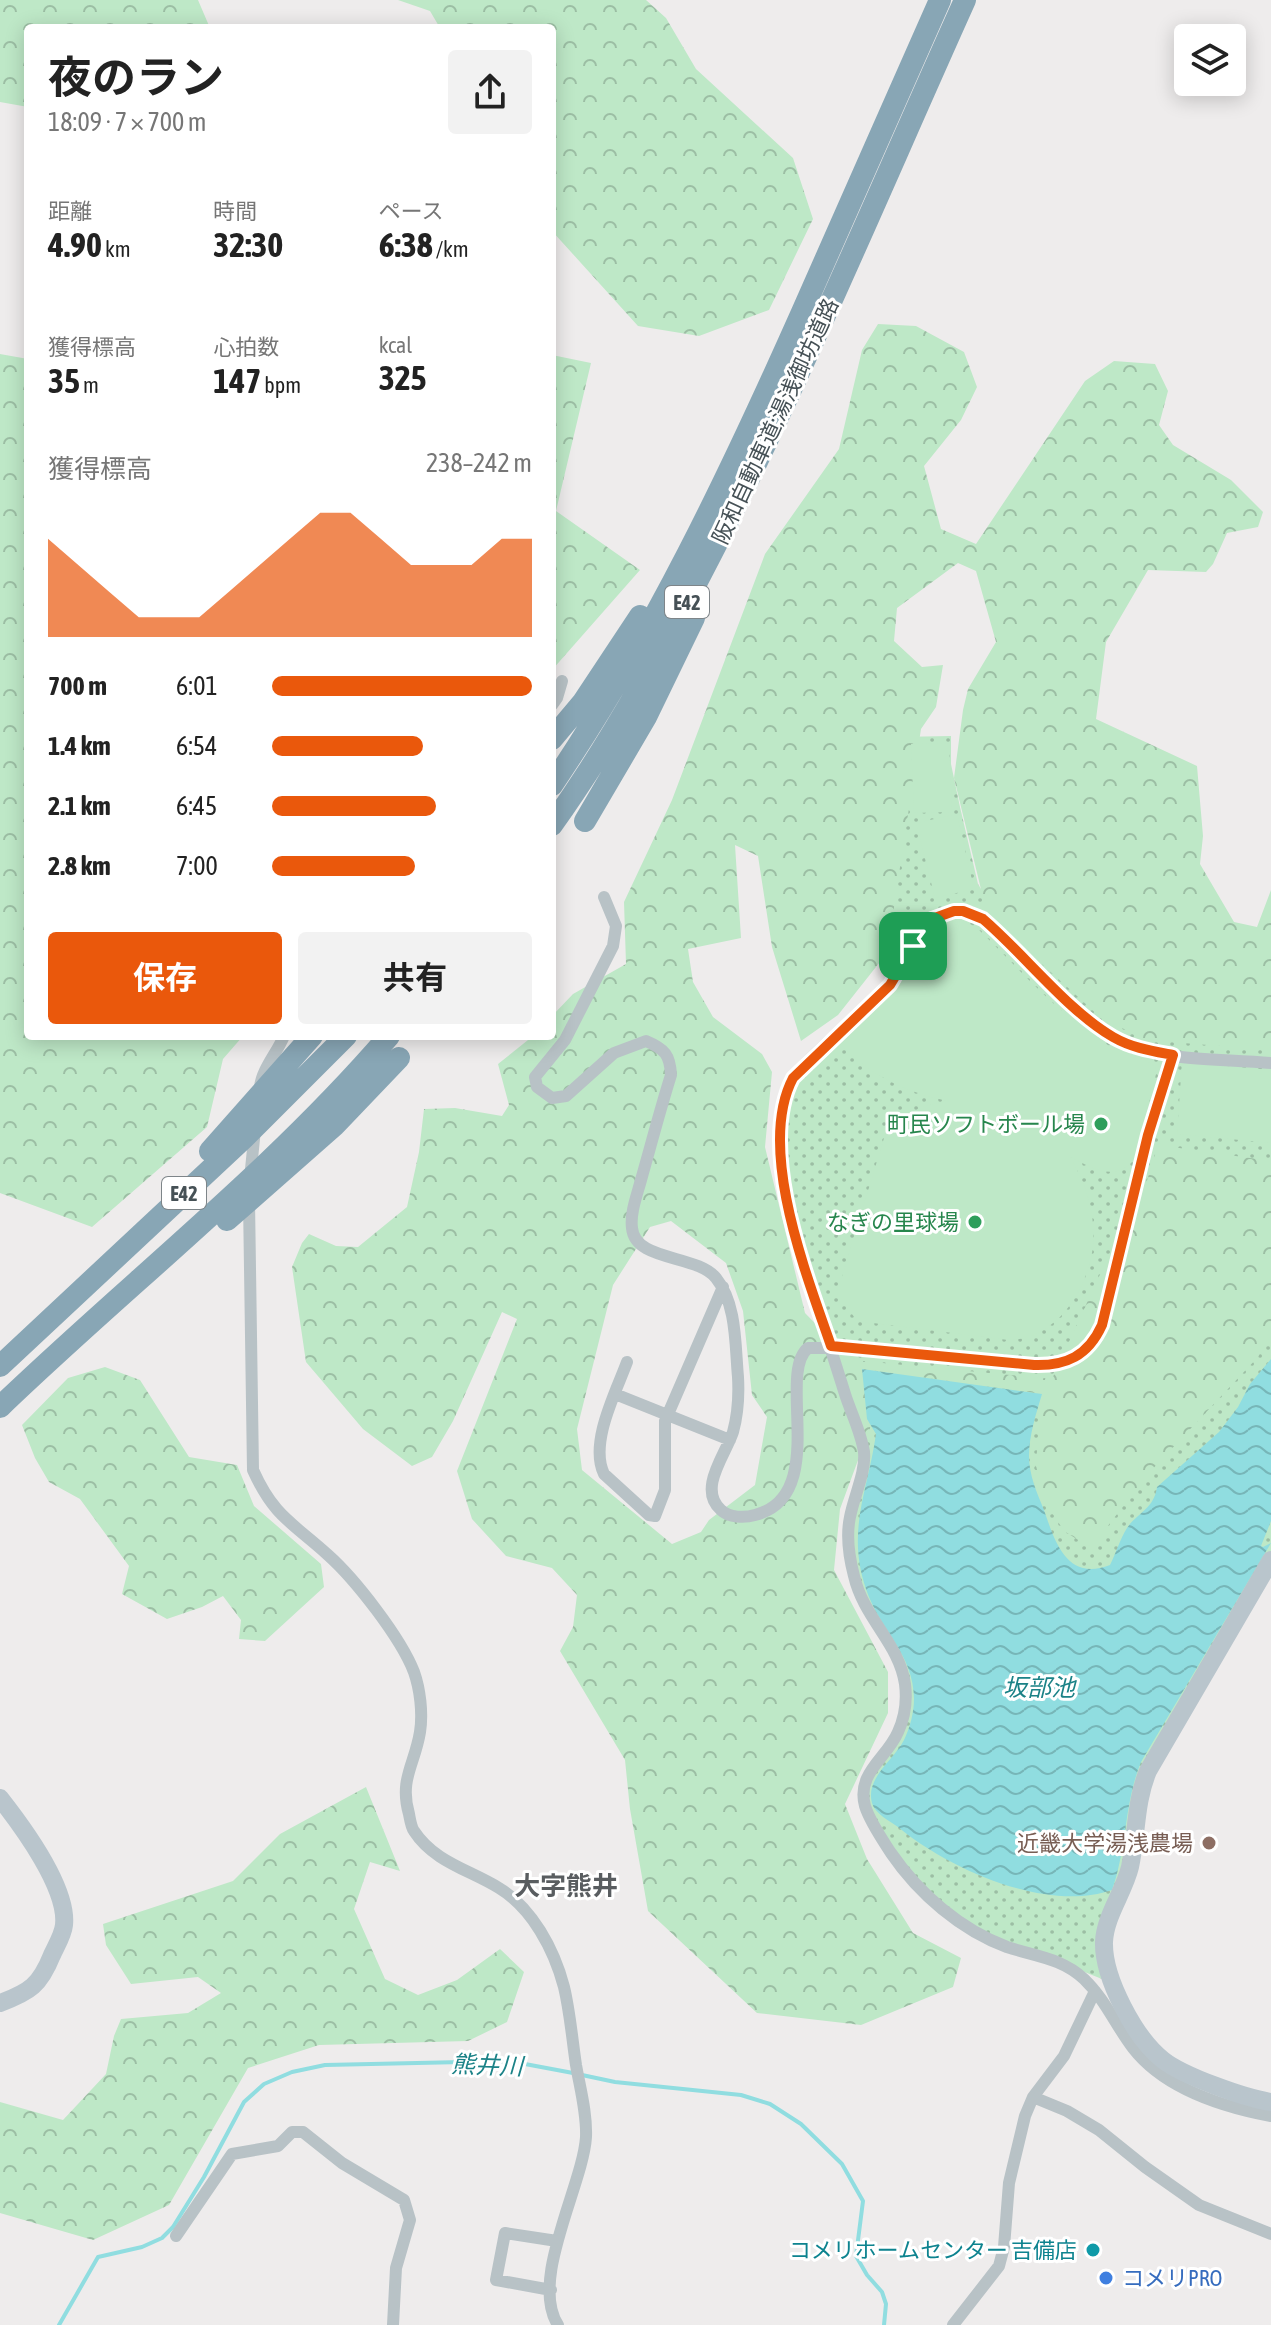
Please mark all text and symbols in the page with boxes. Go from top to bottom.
map controls [1174,24,1246,96]
button: layers [1174,24,1246,96]
button: share [448,50,532,134]
text: 夜のラン [48,52,224,102]
text: 18:09 · 7 × 700 m [48,107,207,137]
text: 距離 [48,198,92,224]
text: 時間 [213,198,257,224]
text: ペース [379,198,444,224]
text: 4.90 [48,225,102,264]
text: 32:30 [213,225,283,264]
text: 6:38 [379,225,433,264]
text: km [102,236,131,262]
text: /km [433,236,469,262]
street label: 阪和自動車道;湯浅御坊道路 [707,294,843,548]
text: kcal [379,332,412,358]
text: 獲得標高 [48,334,136,360]
text: 心拍数 [213,334,279,360]
text: 325 [379,358,427,397]
text: 35 [48,361,80,400]
text: 147 [213,361,261,400]
text: m [80,372,99,398]
text: bpm [261,372,301,398]
text: 238–242 m [426,448,532,478]
text: 獲得標高 [48,454,152,484]
road number: E42 [665,586,709,618]
text: 700 m [48,671,107,701]
text: 6:01 [176,671,218,701]
text: 1.4 km [48,731,111,761]
text: 6:54 [176,731,217,761]
text: 2.1 km [48,791,111,821]
text: 6:45 [176,791,217,821]
text: 2.8 km [48,851,111,881]
text: 7:00 [176,851,218,881]
pin [879,912,947,980]
icon: arrive [891,924,935,968]
button: 保存 [48,932,282,1024]
button: 共有 [298,932,532,1024]
place label: 町民ソフトボール場 [887,1111,1085,1137]
marker: 町民ソフトボール場 [1092,1115,1110,1133]
road number: E42 [162,1177,206,1209]
place label: なぎの里球場 [827,1209,959,1235]
marker: なぎの里球場 [966,1213,984,1231]
water label: 坂部池 [1003,1674,1077,1701]
place label: 近畿大学湯浅農場 [1017,1830,1193,1856]
marker: 近畿大学湯浅農場 [1200,1834,1218,1852]
district label: 大字熊井 [514,1871,618,1901]
water label: 熊井川 [451,2050,526,2080]
place label: コメリホームセンター 吉備店 [789,2237,1077,2263]
marker: コメリホームセンター 吉備店 [1084,2241,1102,2259]
place label: コメリPRO [1122,2265,1222,2291]
marker: コメリPRO [1097,2269,1115,2287]

